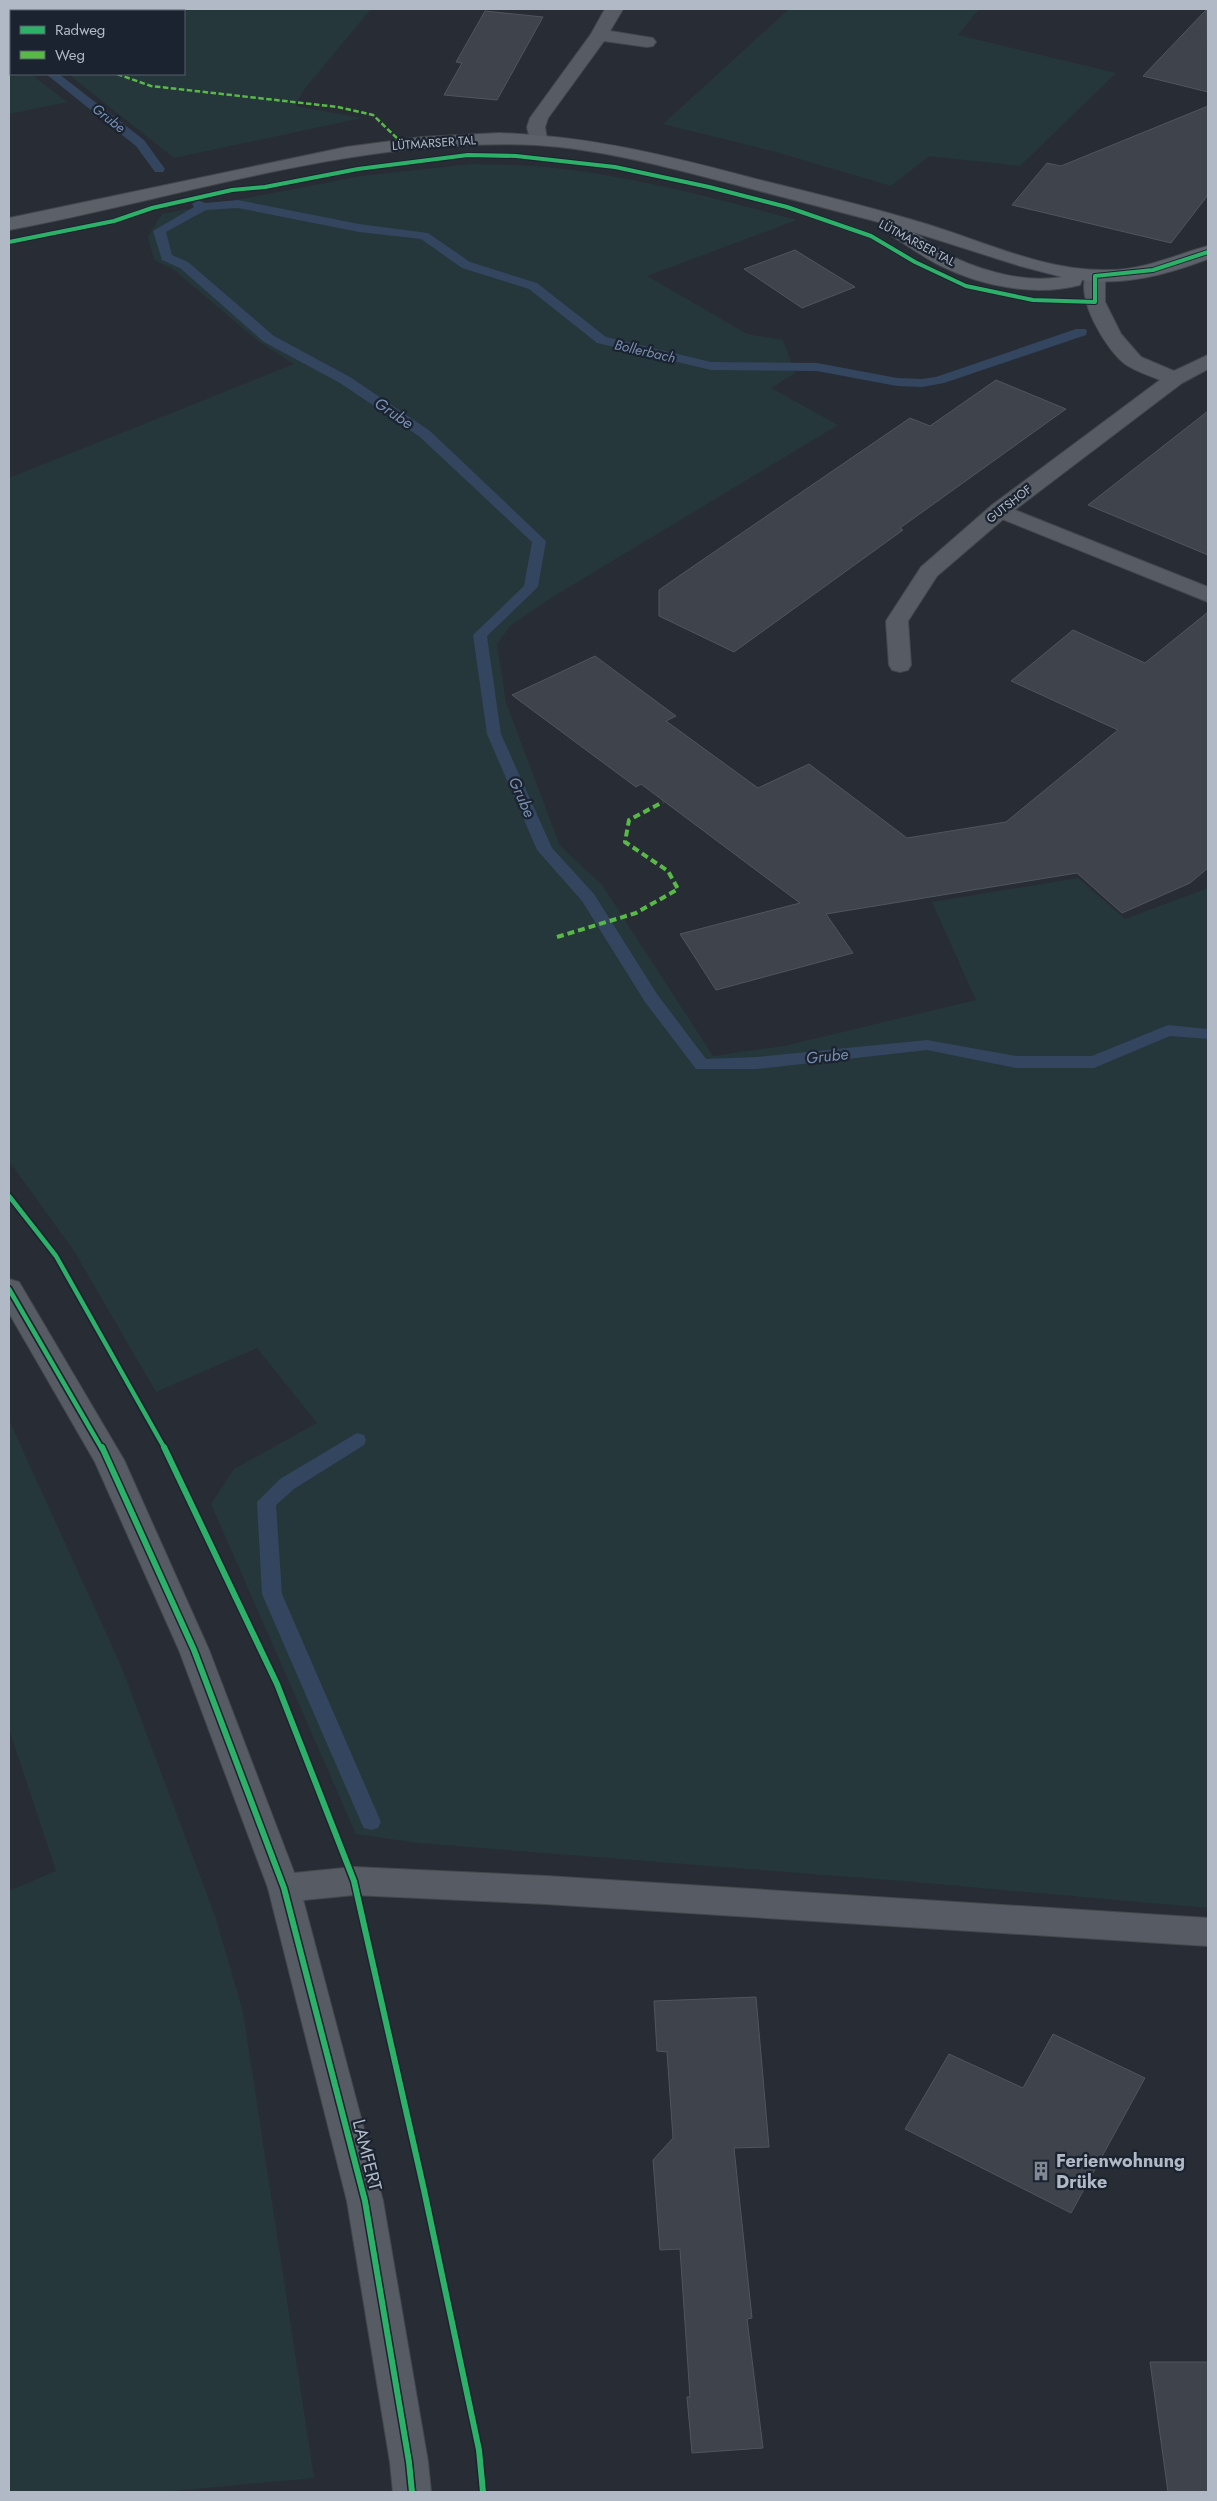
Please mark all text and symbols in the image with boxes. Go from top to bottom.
legend [10,10,185,75]
text: Radweg [55,19,105,41]
text: Weg [55,44,85,66]
water label: Grube [88,99,130,137]
street label: LÜTMARSER TAL [391,131,477,155]
street label: LÜTMARSER TAL [876,215,959,271]
water label: Bollerbach [613,334,677,368]
water label: Grube [370,392,418,434]
street label: GUTSHOF [983,481,1035,527]
water label: Grube [503,773,541,821]
water label: Grube [805,1042,849,1070]
street label: LAMFERT [346,2117,389,2194]
place label: Ferienwohnung Drüke [1056,2148,1185,2195]
building icon: Ferienwohnung Drüke [1030,2160,1052,2182]

